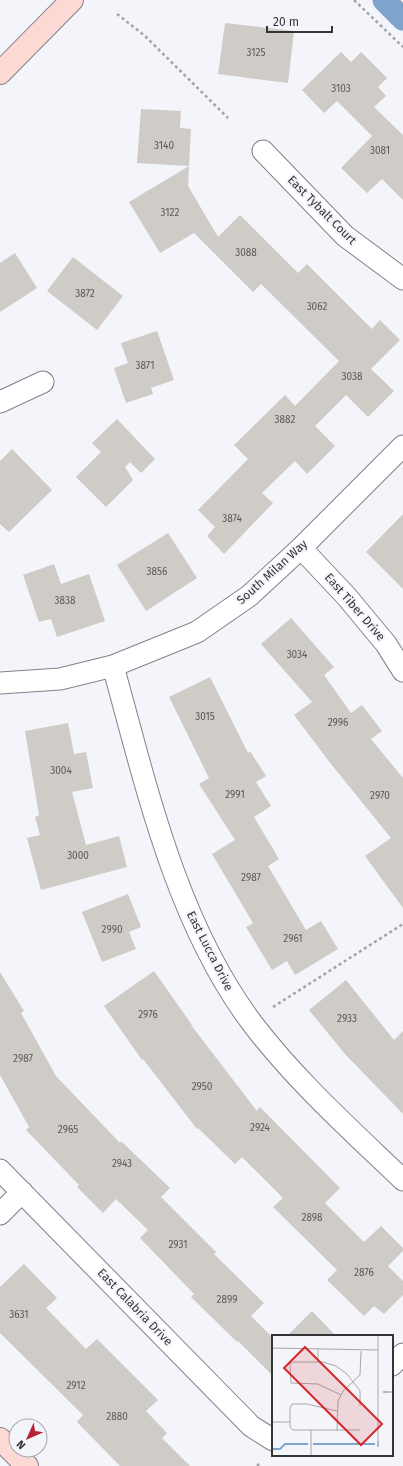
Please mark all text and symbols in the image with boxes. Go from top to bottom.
scale bar [267,8,332,34]
text: 20 m [273,15,299,29]
house number: 3125 [246,47,266,59]
house number: 3103 [331,83,351,95]
house number: 3140 [154,140,174,152]
house number: 3081 [370,145,390,157]
street label: East Tybalt Court [285,173,360,248]
house number: 3122 [161,207,180,219]
house number: 3088 [235,247,257,259]
house number: 3872 [75,288,95,300]
house number: 3062 [307,301,327,313]
house number: 3871 [136,360,154,372]
house number: 3038 [342,371,363,383]
house number: 3882 [275,414,295,426]
house number: 3874 [222,513,243,525]
street label: South Milan Way [234,537,310,607]
house number: 3856 [147,566,167,578]
street label: East Tiber Drive [322,570,388,644]
house number: 3838 [55,595,76,607]
house number: 3034 [287,649,308,661]
house number: 3015 [195,711,215,723]
house number: 2996 [328,717,348,729]
house number: 3004 [50,765,72,777]
house number: 2991 [225,789,245,801]
house number: 2970 [370,790,390,802]
house number: 3000 [67,850,89,862]
house number: 2987 [241,872,262,884]
street label: East Lucca Drive [184,909,236,993]
house number: 2990 [102,924,123,936]
house number: 2961 [283,933,303,945]
house number: 2976 [138,1009,158,1021]
house number: 2933 [337,1013,357,1025]
house number: 2987 [13,1053,34,1065]
house number: 2950 [192,1081,213,1093]
house number: 2924 [250,1122,271,1134]
house number: 2965 [58,1124,78,1136]
house number: 2943 [112,1158,132,1170]
house number: 2898 [301,1212,323,1224]
house number: 2931 [169,1239,187,1251]
street label: East Calabria Drive [95,1266,175,1348]
house number: 2876 [354,1267,374,1279]
house number: 2899 [217,1294,237,1306]
house number: 3631 [9,1309,29,1321]
inset map [272,1335,393,1456]
house number: 2912 [66,1380,86,1392]
house number: 2880 [106,1411,128,1423]
north arrow [8,1418,48,1458]
text: N [14,1438,28,1452]

